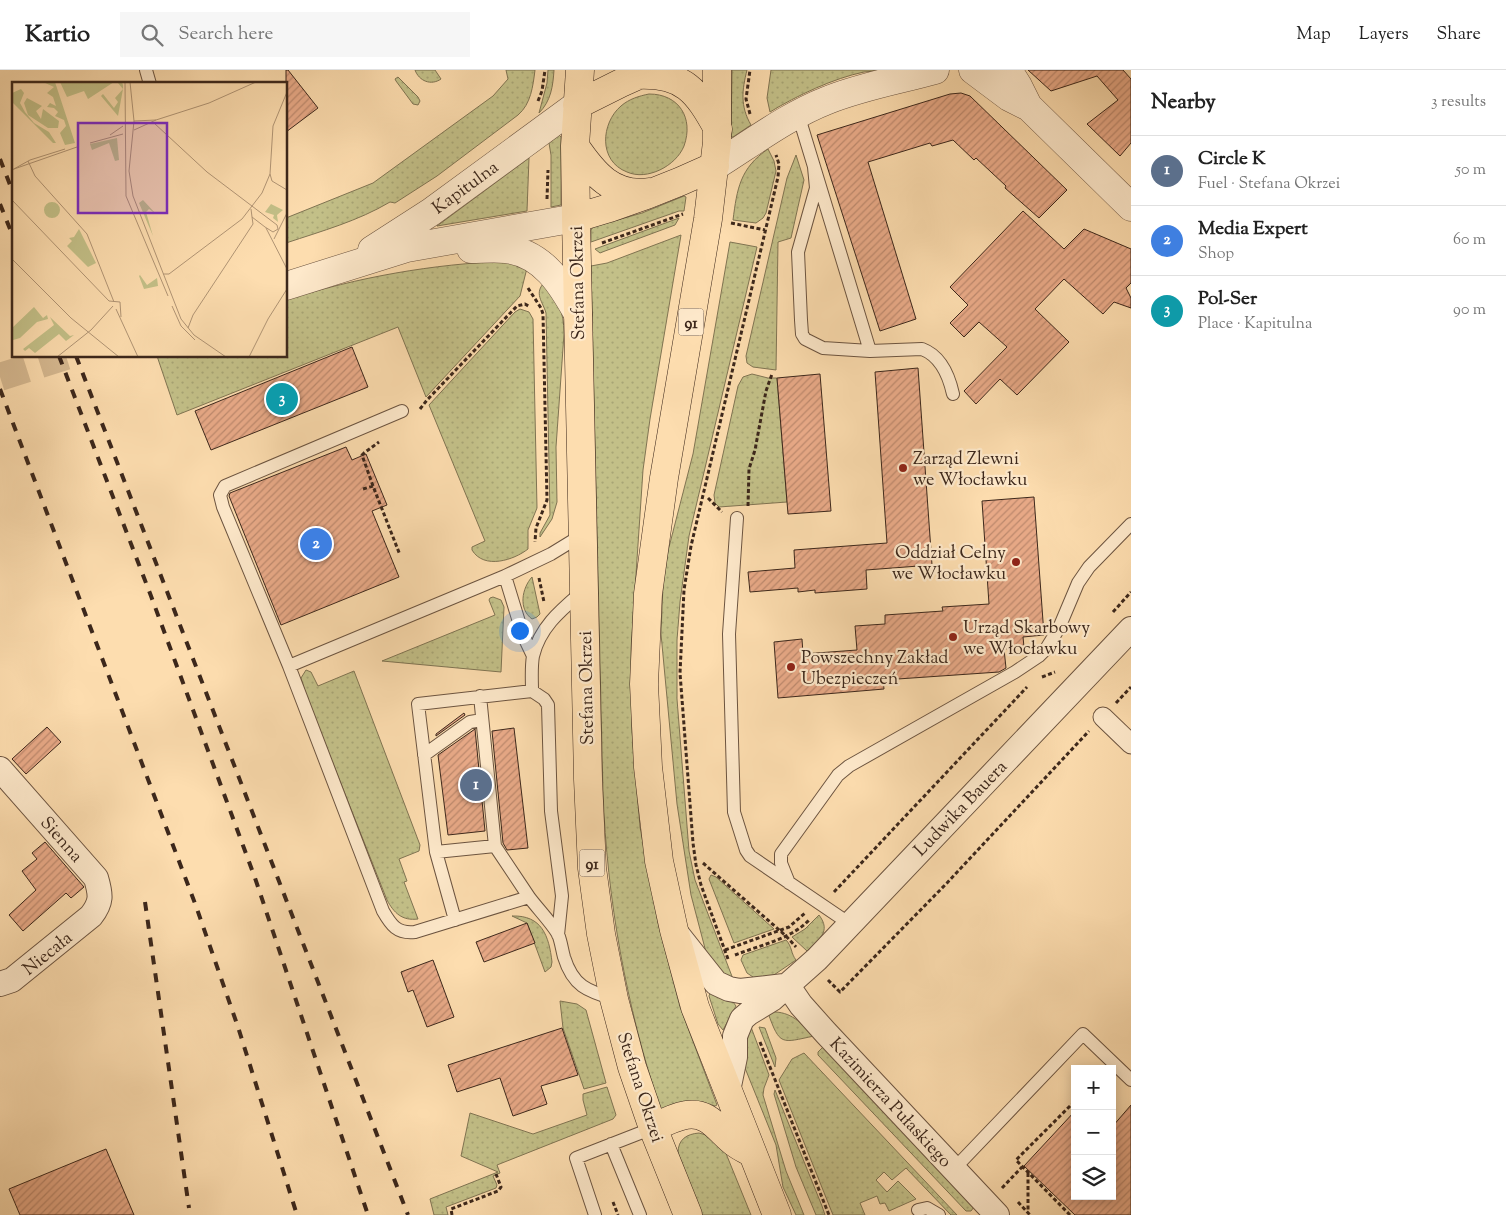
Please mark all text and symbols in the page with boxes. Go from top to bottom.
search box [120,12,470,57]
text: Kartio [25,18,90,52]
icon: search [138,21,166,49]
text: Search here [178,21,273,48]
text: Map [1296,22,1331,48]
text: Layers [1359,22,1409,48]
text: Share [1437,22,1481,48]
inset map [12,82,288,358]
text: Nearby [1151,88,1216,118]
text: 3 results [1431,91,1486,114]
text: Circle K [1198,146,1266,173]
street label: Kapitulna [428,156,505,222]
text: 1 [1164,159,1170,182]
text: 50 m [1455,159,1486,182]
text: Fuel · Stefana Okrzei [1198,173,1340,196]
text: Media Expert [1198,216,1308,243]
street label: Stefana Okrzei [565,226,593,340]
text: 2 [1163,229,1171,252]
text: 60 m [1453,229,1486,252]
text: Shop [1198,243,1234,266]
text: Pol-Ser [1198,286,1257,313]
text: 3 [1164,299,1170,322]
text: 90 m [1453,299,1486,322]
road number: 91 [678,308,704,336]
text: Place · Kapitulna [1198,313,1312,336]
pin: 3 [266,380,298,418]
place label: Zarząd Zlewni we Włocławku [913,447,1027,494]
marker: Zarząd Zlewni we Włocławku [897,462,909,474]
pin: 2 [300,525,332,563]
place label: Oddział Celny we Włocławku [892,541,1006,588]
marker: Oddział Celny we Włocławku [1010,556,1022,568]
place label: Urząd Skarbowy we Włocławku [963,616,1090,663]
your location [507,618,533,644]
street label: Stefana Okrzei [574,631,602,745]
marker: Urząd Skarbowy we Włocławku [947,631,959,643]
place label: Powszechny Zakład Ubezpieczeń [801,646,948,693]
marker: Powszechny Zakład Ubezpieczeń [785,661,797,673]
street label: Ludwika Bauera [909,755,1014,863]
pin: 1 [460,766,492,804]
street label: Sienna [33,812,88,869]
road number: 91 [580,850,604,876]
street label: Niecała [18,926,79,983]
street label: Stefana Okrzei [609,1029,669,1146]
street label: Kazimierza Pułaskiego [822,1032,957,1174]
map controls [1071,1065,1116,1200]
button: + [1071,1065,1116,1110]
button: − [1071,1110,1116,1155]
button: layers [1071,1155,1116,1200]

